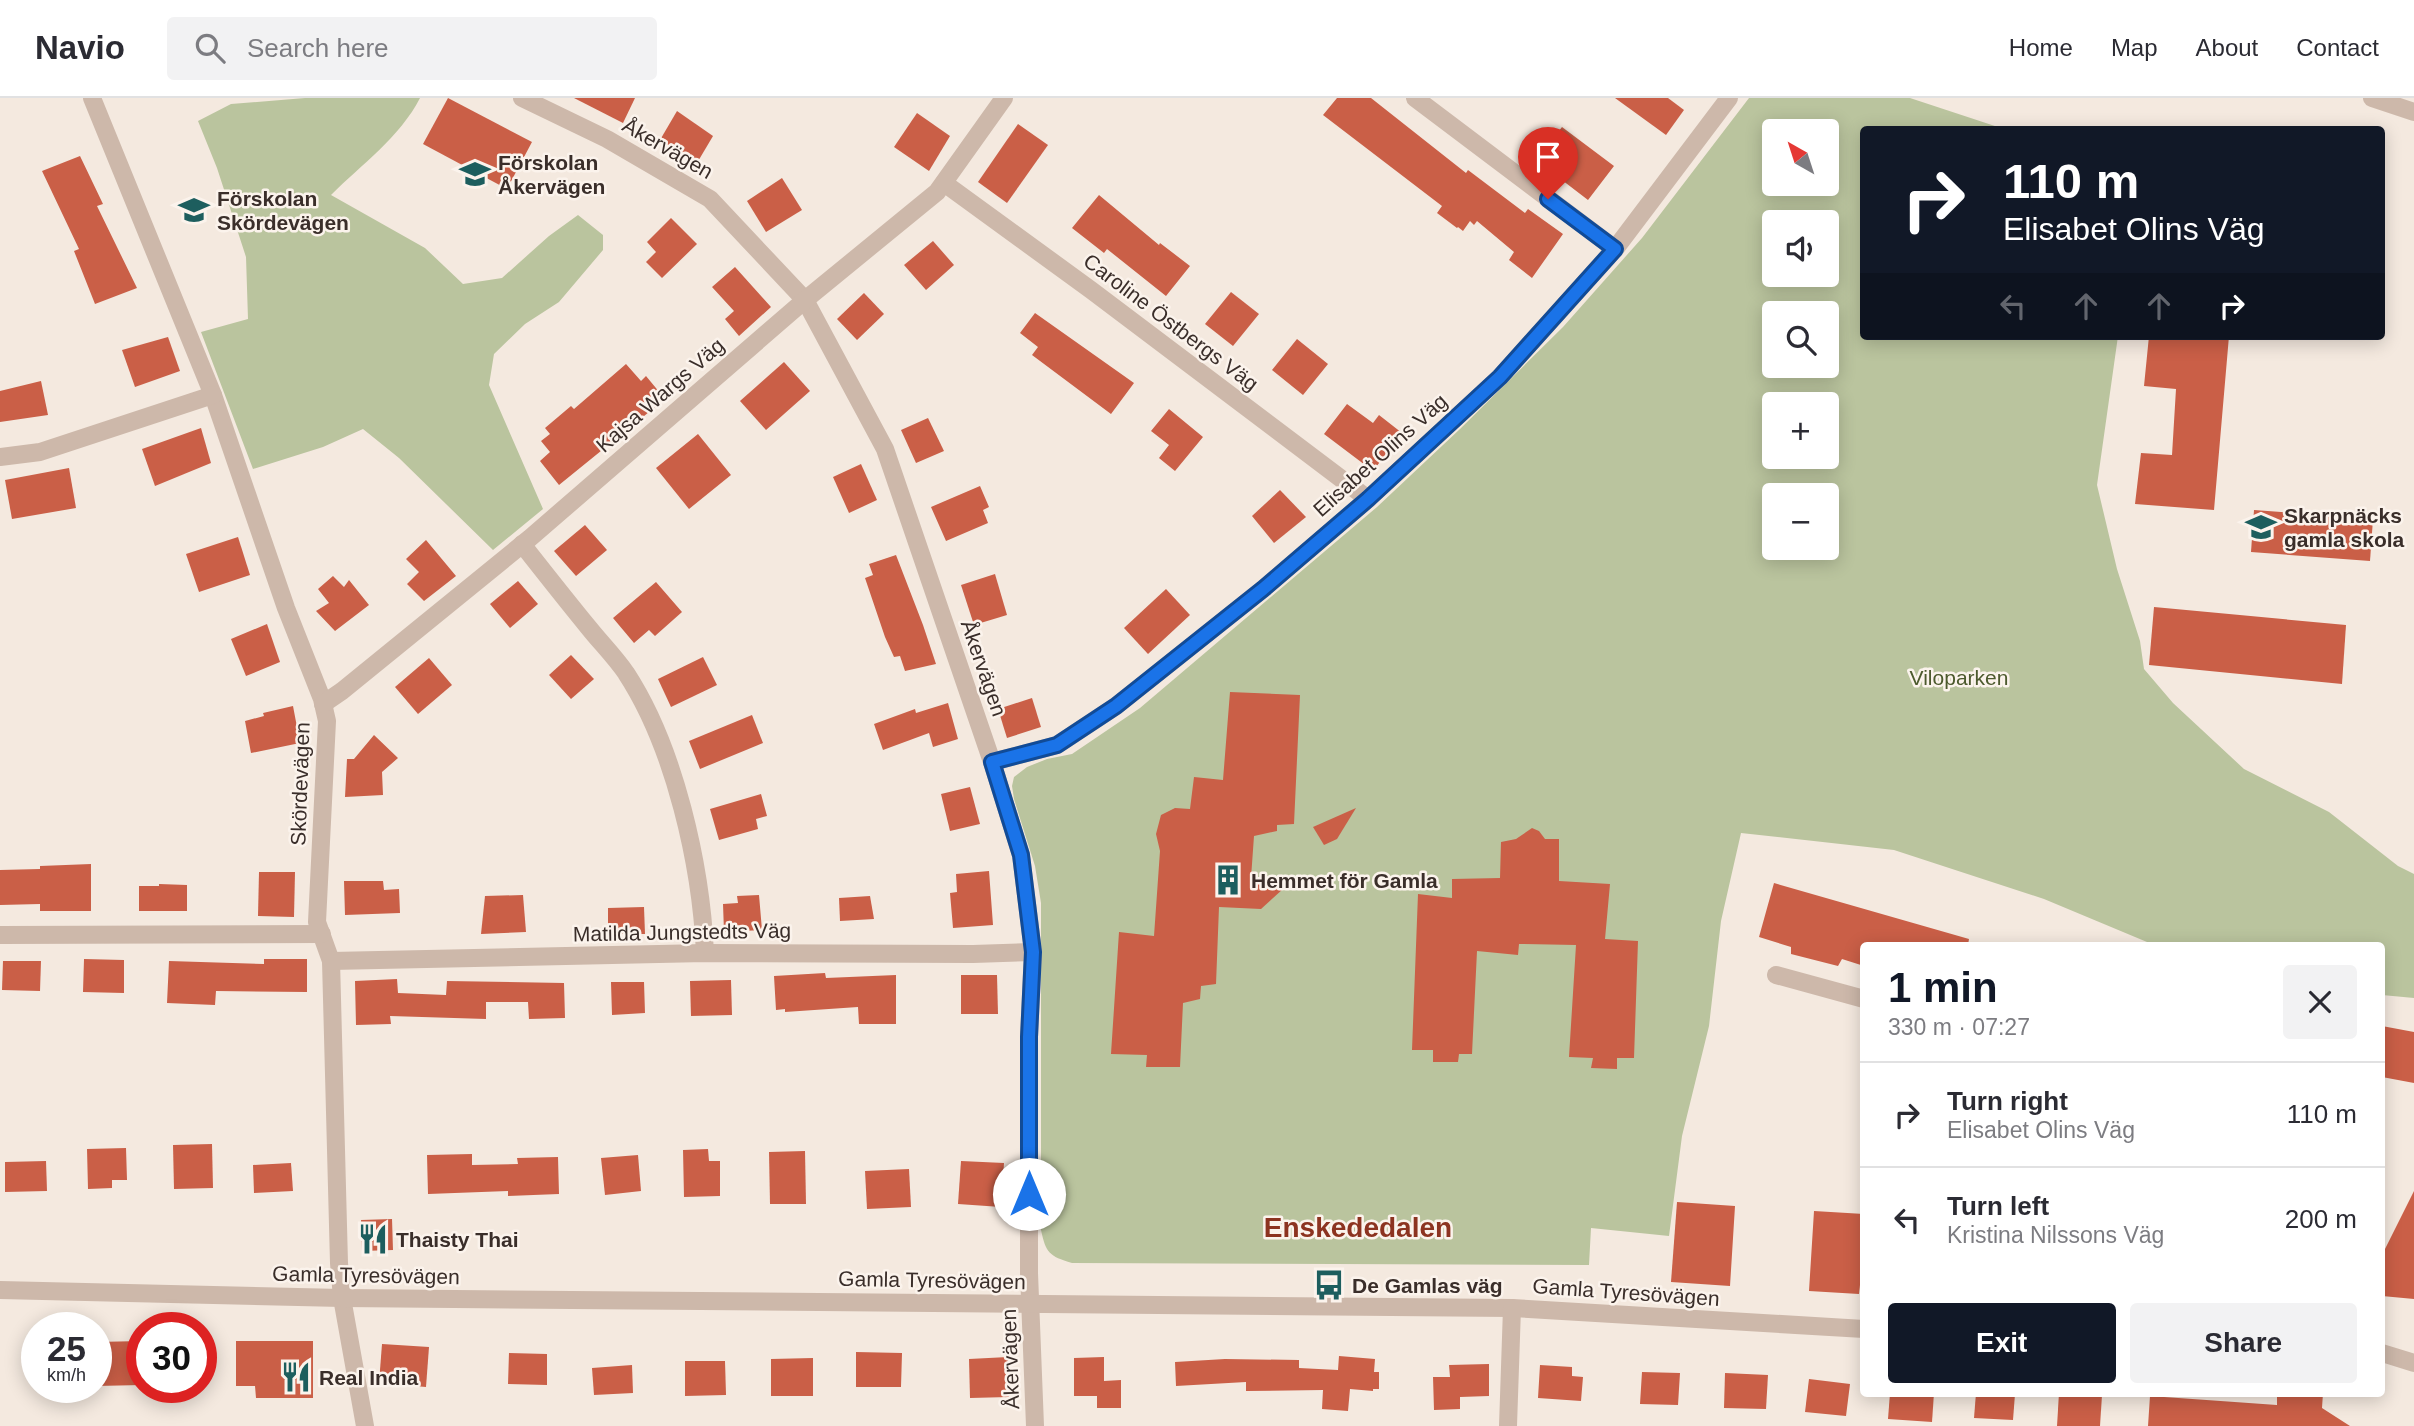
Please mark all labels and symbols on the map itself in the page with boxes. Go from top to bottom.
street label: Åkervägen [619,113,717,183]
north arrow [1762,119,1839,196]
pin [1518,127,1578,199]
place label: Förskolan Åkervägen [498,151,605,198]
school or university icon: Förskolan Åkervägen [458,157,492,191]
place label: Förskolan Skördevägen [217,187,349,234]
school or university icon: Förskolan Skördevägen [177,193,211,227]
street label: Caroline Östbergs Väg [1079,249,1263,395]
street label: Kajsa Wargs Väg [592,333,728,457]
street label: Elisabet Olins Väg [1309,389,1451,521]
place label: Skarpnäcks gamla skola [2284,504,2405,551]
school or university icon: Skarpnäcks gamla skola [2244,510,2278,544]
street label: Åkervägen [957,617,1011,719]
park label: Viloparken [1910,666,2008,689]
street label: Skördevägen [286,722,314,846]
building icon: Hemmet för Gamla [1211,863,1245,897]
place label: Hemmet för Gamla [1251,869,1438,892]
street label: Matilda Jungstedts Väg [573,919,791,945]
position arrow [992,1157,1066,1231]
district label: Enskededalen [1264,1212,1452,1243]
restaurant icon: Thaisty Thai [356,1222,390,1256]
place label: Thaisty Thai [396,1228,519,1251]
street label: Gamla Tyresövägen [272,1262,460,1288]
street label: Gamla Tyresövägen [838,1267,1026,1293]
bus stop icon: De Gamlas väg [1312,1268,1346,1302]
place label: De Gamlas väg [1352,1274,1503,1297]
street label: Gamla Tyresövägen [1532,1274,1720,1310]
street label: Åkervägen [997,1308,1023,1410]
speed limit sign: 30 [126,1312,217,1403]
restaurant icon: Real India [279,1360,313,1394]
place label: Real India [319,1366,419,1389]

